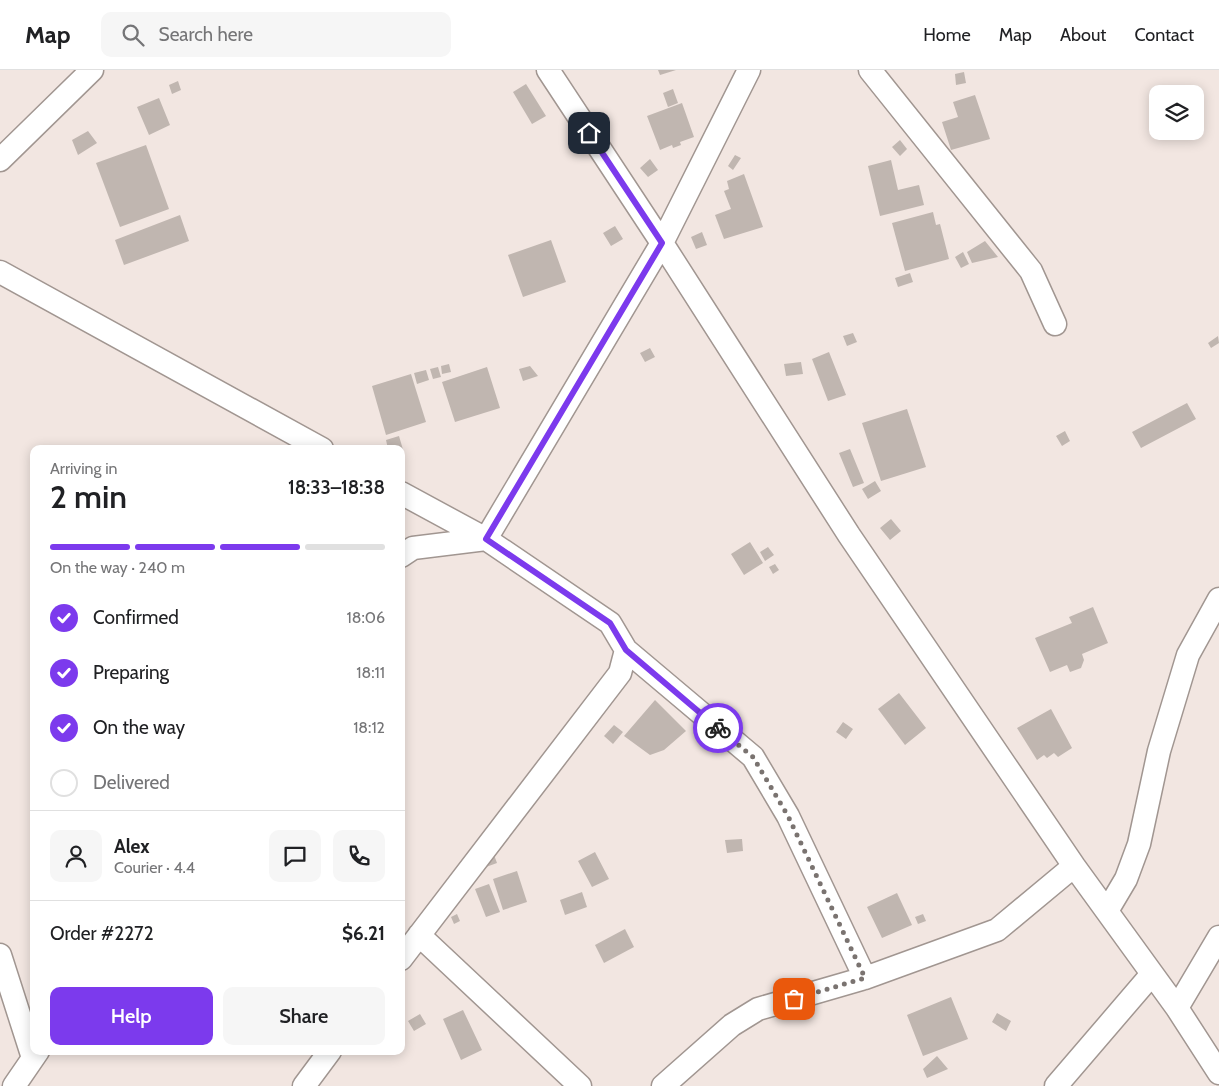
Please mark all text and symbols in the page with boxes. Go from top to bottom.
search box [101,12,451,57]
text: Map [25,20,71,49]
icon: search [119,21,147,49]
text: Search here [159,23,253,46]
text: Home [923,24,971,46]
text: Map [999,24,1032,46]
text: About [1060,24,1106,46]
text: Contact [1134,24,1194,46]
map controls [1149,85,1204,140]
button: layers [1149,85,1204,140]
pin [568,112,610,154]
icon: home [575,119,603,147]
text: Arriving in [50,459,117,478]
text: 18:33–18:38 [288,476,385,499]
text: 2 min [50,477,127,516]
text: On the way · 240 m [50,558,185,577]
icon: check [50,604,78,632]
text: Confirmed [93,606,179,629]
text: 18:06 [347,608,385,627]
icon: check [50,659,78,687]
text: Preparing [93,661,169,684]
text: 18:11 [356,663,385,682]
courier [693,703,743,753]
icon: check [50,714,78,742]
icon: bike [704,714,732,742]
text: On the way [93,716,185,739]
text: 18:12 [353,718,385,737]
text: Delivered [93,771,170,794]
button: person [50,830,102,882]
button: chat [269,830,321,882]
button: phone [333,830,385,882]
text: Alex [114,835,150,858]
text: Courier · 4.4 [114,858,195,877]
text: Order #2272 [50,922,154,945]
text: $6.21 [342,922,385,945]
pin [773,978,815,1020]
icon: bag [780,985,808,1013]
button: Help [50,987,213,1045]
button: Share [223,987,385,1045]

